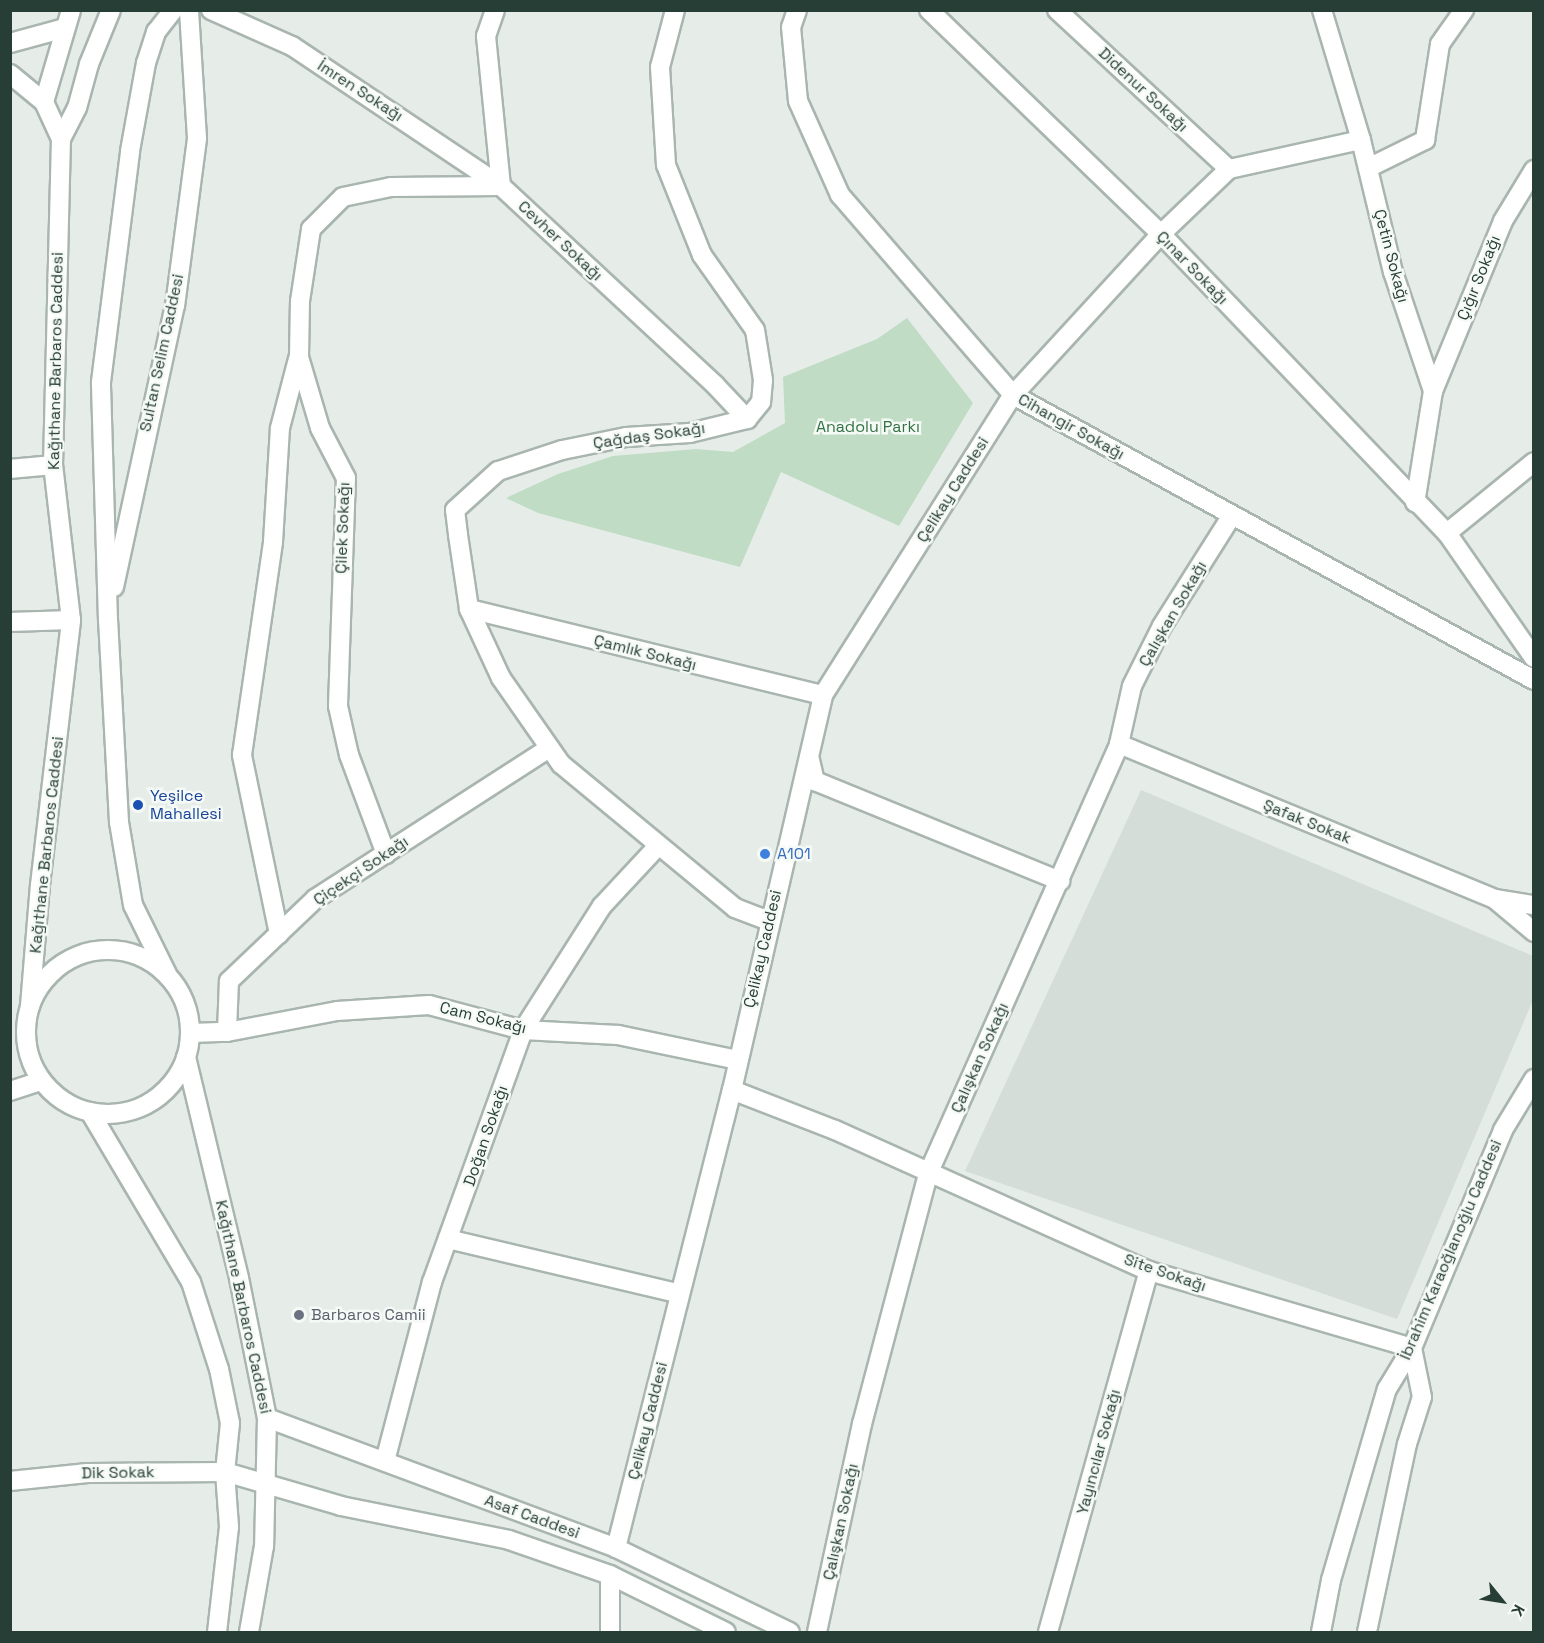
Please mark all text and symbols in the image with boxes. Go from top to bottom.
street label: Didenur Sokağı [1094,44,1192,136]
street label: İmren Sokağı [314,56,406,126]
street label: Cevher Sokağı [514,197,606,285]
street label: Çetin Sokağı [1369,207,1413,305]
street label: Çınar Sokağı [1152,227,1232,309]
street label: Çığır Sokağı [1453,233,1505,323]
street label: Kağıthane Barbaros Caddesi [45,252,67,470]
street label: Sultan Selim Caddesi [136,272,188,434]
street label: Cihangir Sokağı [1014,390,1128,464]
park label: Anadolu Parkı [816,417,920,437]
street label: Çağdaş Sokağı [592,419,706,453]
street label: Çelikay Caddesi [913,434,993,546]
street label: Çilek Sokağı [332,482,354,574]
street label: Çalışkan Sokağı [1135,558,1211,670]
street label: Çamlık Sokağı [592,631,698,675]
street label: Kağıthane Barbaros Caddesi [26,736,68,954]
place label: Yeşilce Mahallesi [150,786,222,824]
street label: Şafak Sokak [1260,796,1354,848]
marker: Yeşilce Mahallesi [131,798,145,812]
street label: Çiçekçi Sokağı [310,832,412,910]
place label: A101 [777,844,811,864]
marker: A101 [758,847,772,861]
street label: Çelikay Caddesi [740,888,786,1010]
street label: Cam Sokağı [438,998,528,1038]
street label: Çalışkan Sokağı [947,1000,1013,1116]
street label: Doğan Sokağı [460,1083,512,1189]
street label: İbrahim Karaoğlanoğlu Caddesi [1396,1137,1506,1363]
street label: Kağıthane Barbaros Caddesi [211,1198,275,1416]
street label: Site Sokağı [1121,1250,1209,1296]
place label: Barbaros Camii [311,1305,426,1325]
marker: Barbaros Camii [292,1308,306,1322]
street label: Çelikay Caddesi [624,1360,672,1482]
street label: Yayıncılar Sokağı [1073,1387,1125,1517]
street label: Çalışkan Sokağı [819,1462,863,1582]
street label: Dik Sokak [81,1463,155,1483]
street label: Asaf Caddesi [482,1491,582,1543]
north arrow [1472,1571,1532,1631]
text: K [1506,1601,1530,1620]

